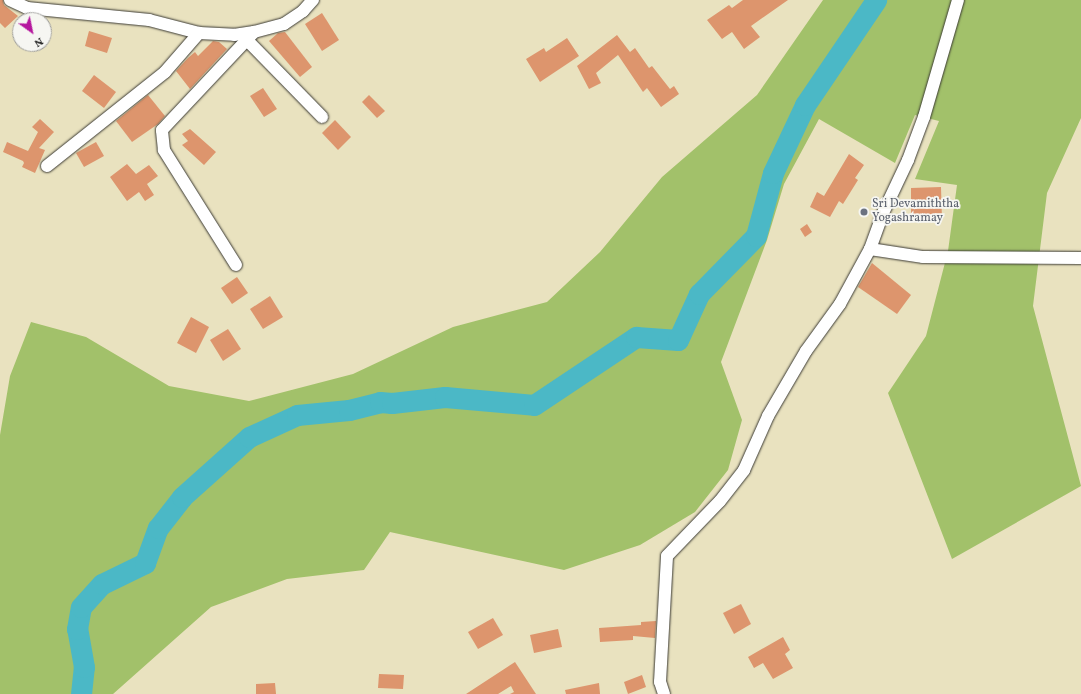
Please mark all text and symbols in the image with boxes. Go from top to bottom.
north arrow [12,12,52,52]
text: N [31,33,46,50]
place label: Sri Devamiththa Yogashramay [872,198,959,226]
marker: Sri Devamiththa Yogashramay [859,207,869,217]

